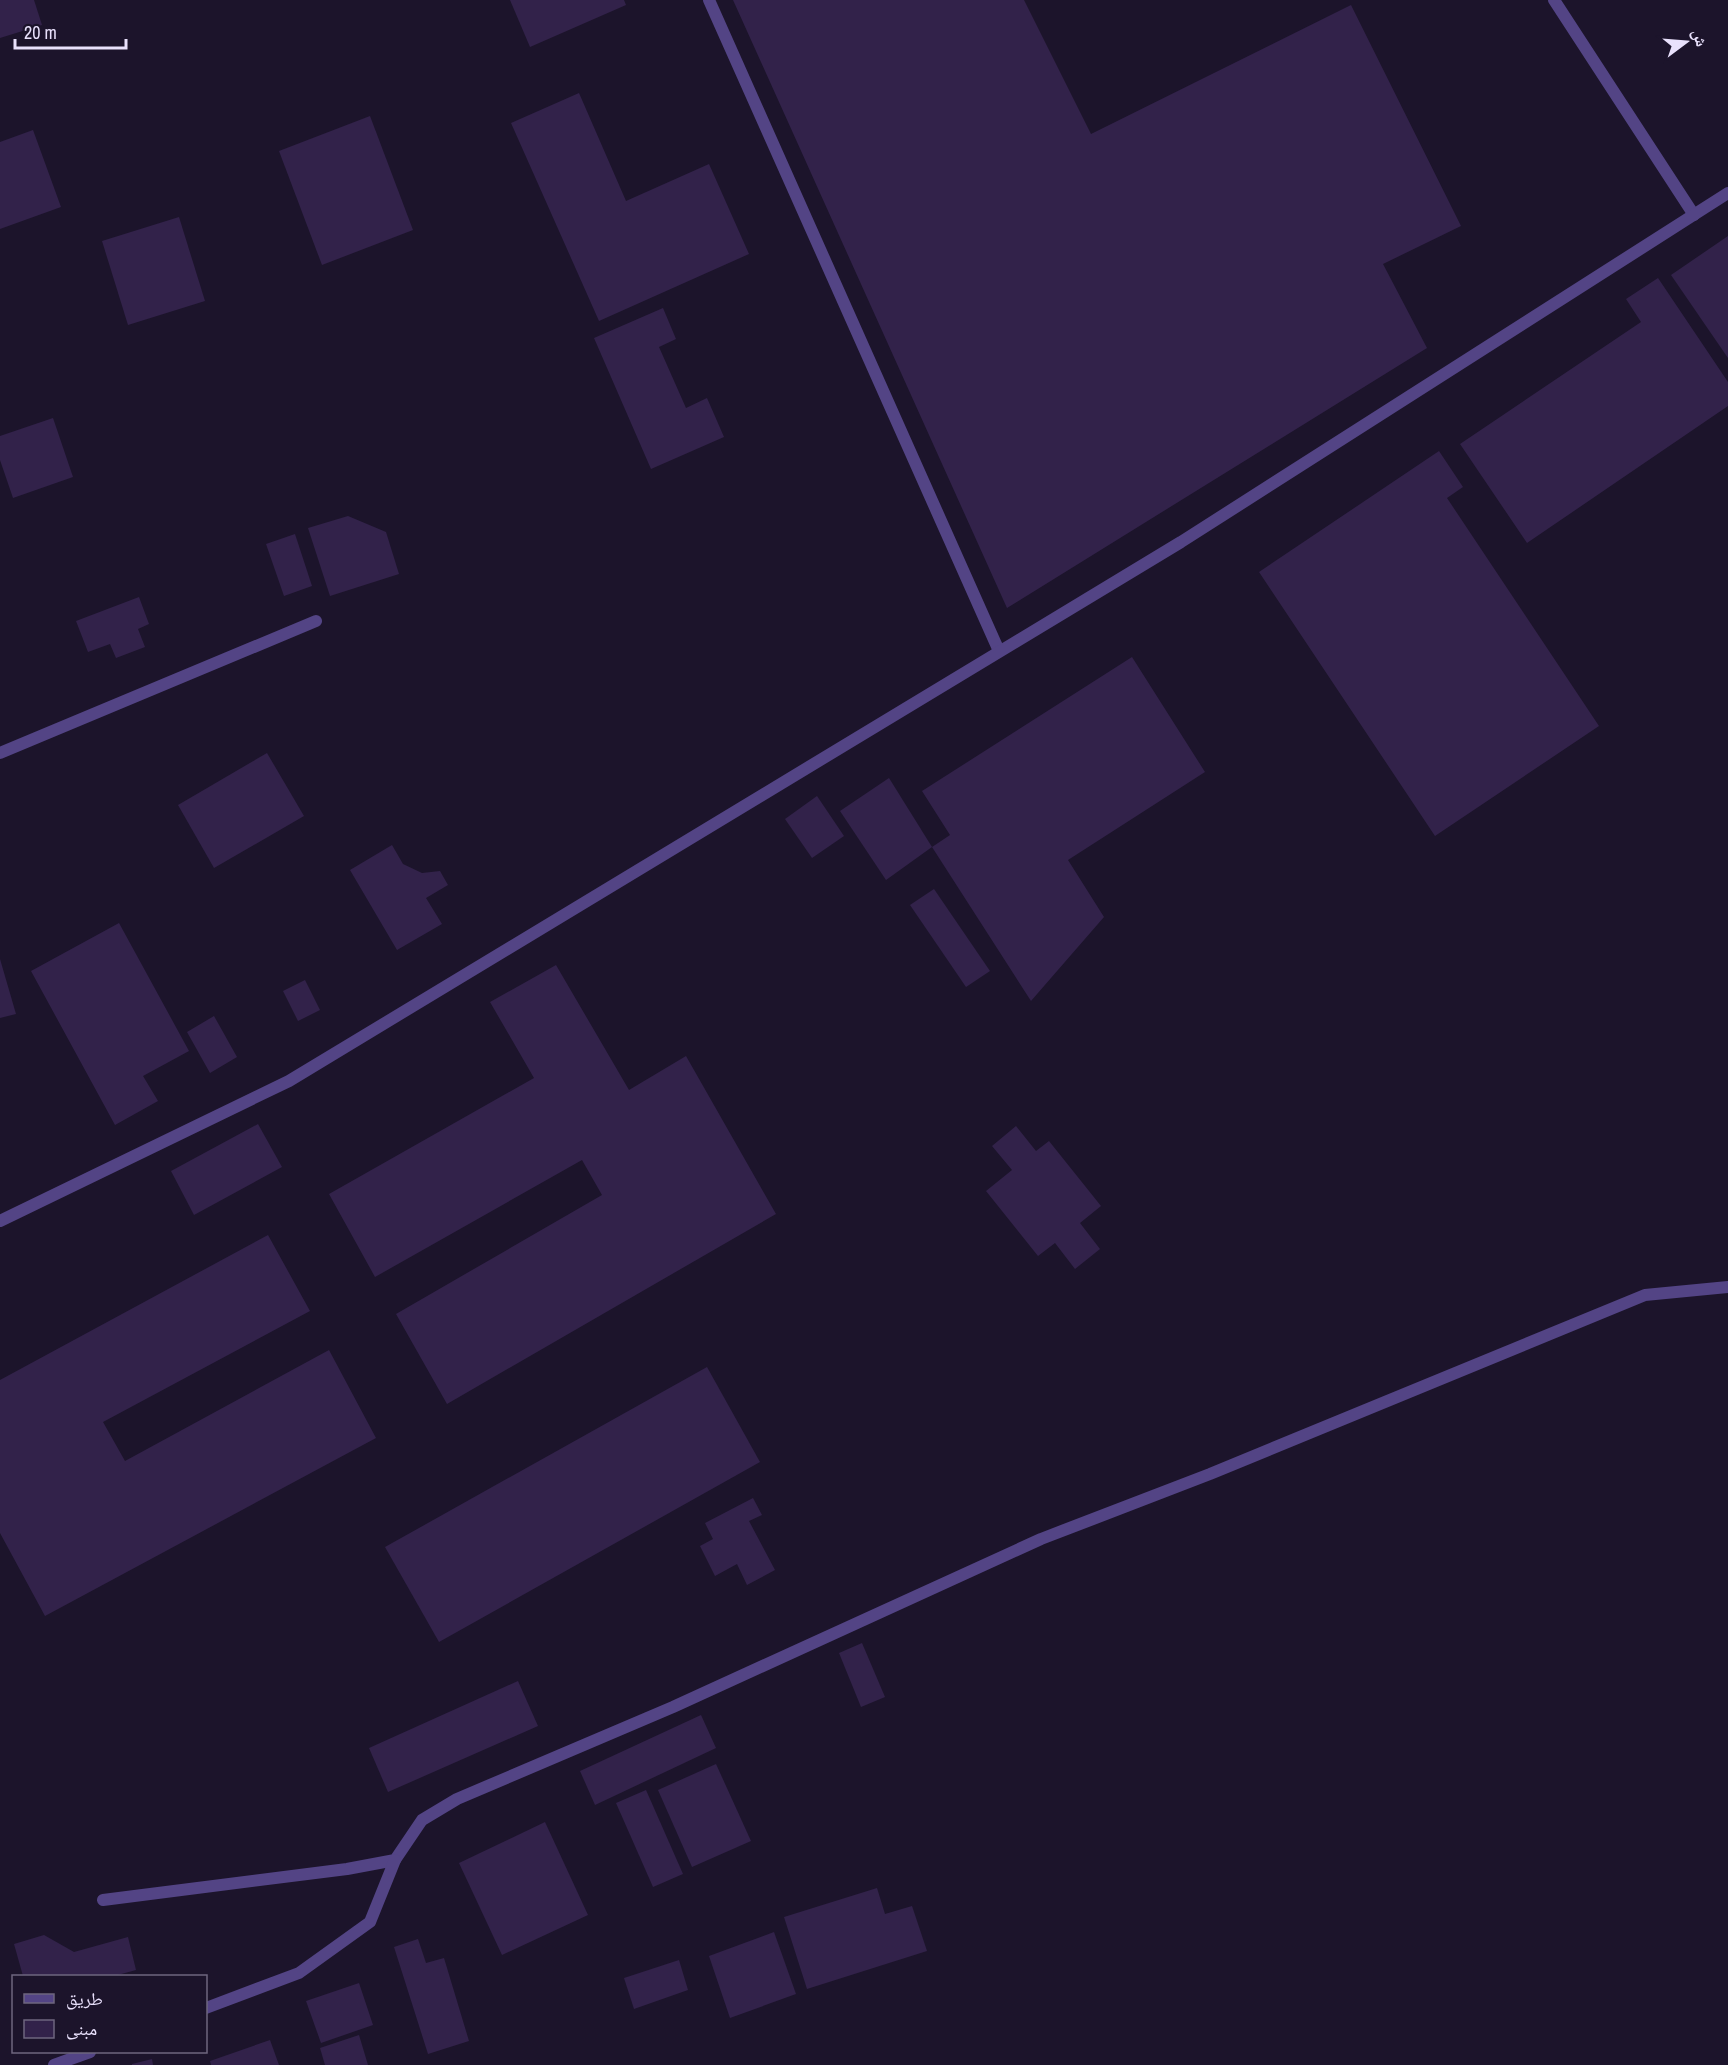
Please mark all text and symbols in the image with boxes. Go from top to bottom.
scale bar [15,12,126,50]
north arrow [1656,12,1716,72]
text: 20 m [24,20,57,45]
text: ش [1688,27,1713,49]
legend [12,1975,207,2053]
text: طريق [66,1986,103,2011]
text: مبنى [66,2016,97,2041]

